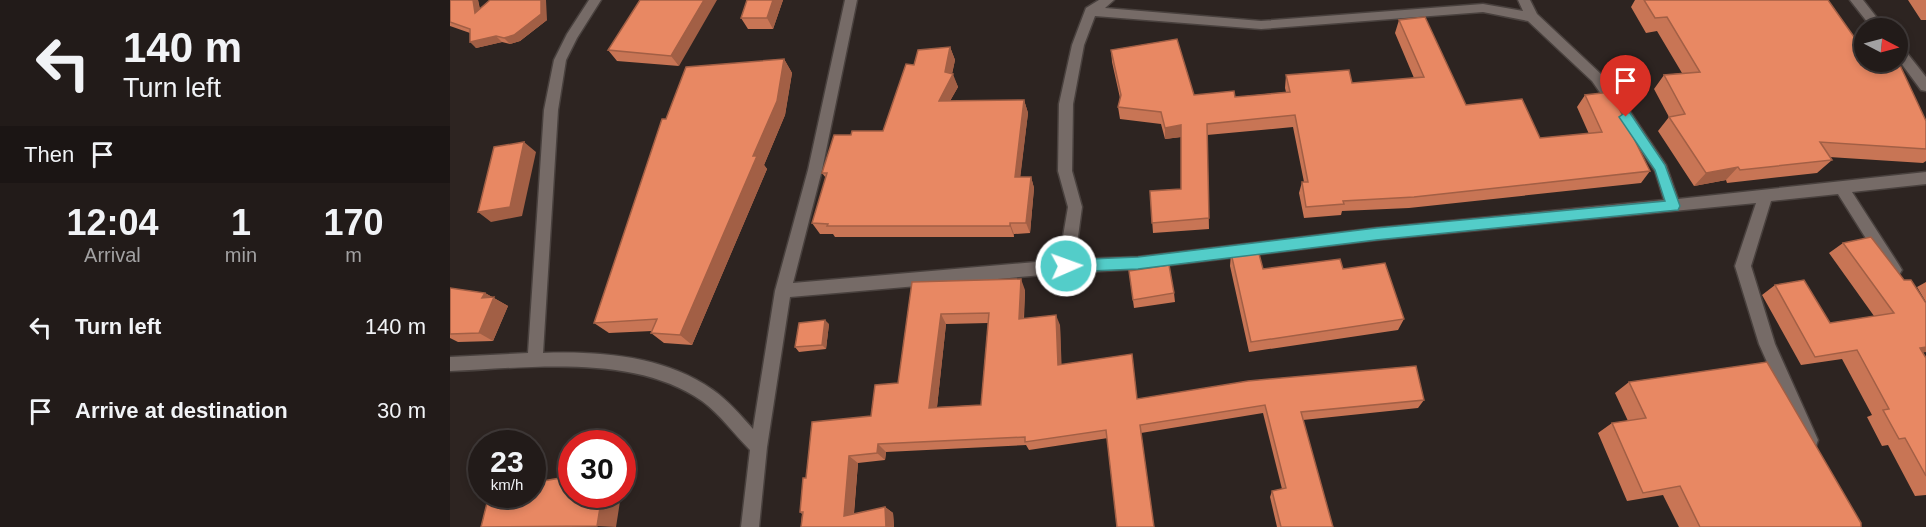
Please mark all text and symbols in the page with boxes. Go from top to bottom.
north arrow [1854,18,1908,72]
map controls [1854,18,1908,72]
icon: left [24,24,102,102]
text: 140 m [123,24,242,71]
pin [1600,55,1651,117]
icon: arrive [1609,64,1642,97]
text: Turn left [123,73,221,103]
icon: arrive [86,138,119,171]
text: Then [24,142,74,167]
text: 12:04 [66,202,158,243]
text: 1 [231,202,251,243]
text: 170 [323,202,384,243]
position arrow [1034,234,1098,298]
text: Arrival [84,244,141,266]
text: min [225,244,257,266]
text: m [345,244,362,266]
icon: left [24,311,57,344]
text: Turn left [75,314,161,339]
text: 140 m [365,314,426,339]
icon: arrive [24,395,57,428]
text: Arrive at destination [75,398,288,423]
text: 30 m [377,398,426,423]
speed limit sign: 30 [558,430,636,508]
text: 23 [490,445,524,478]
text: km/h [491,476,523,493]

